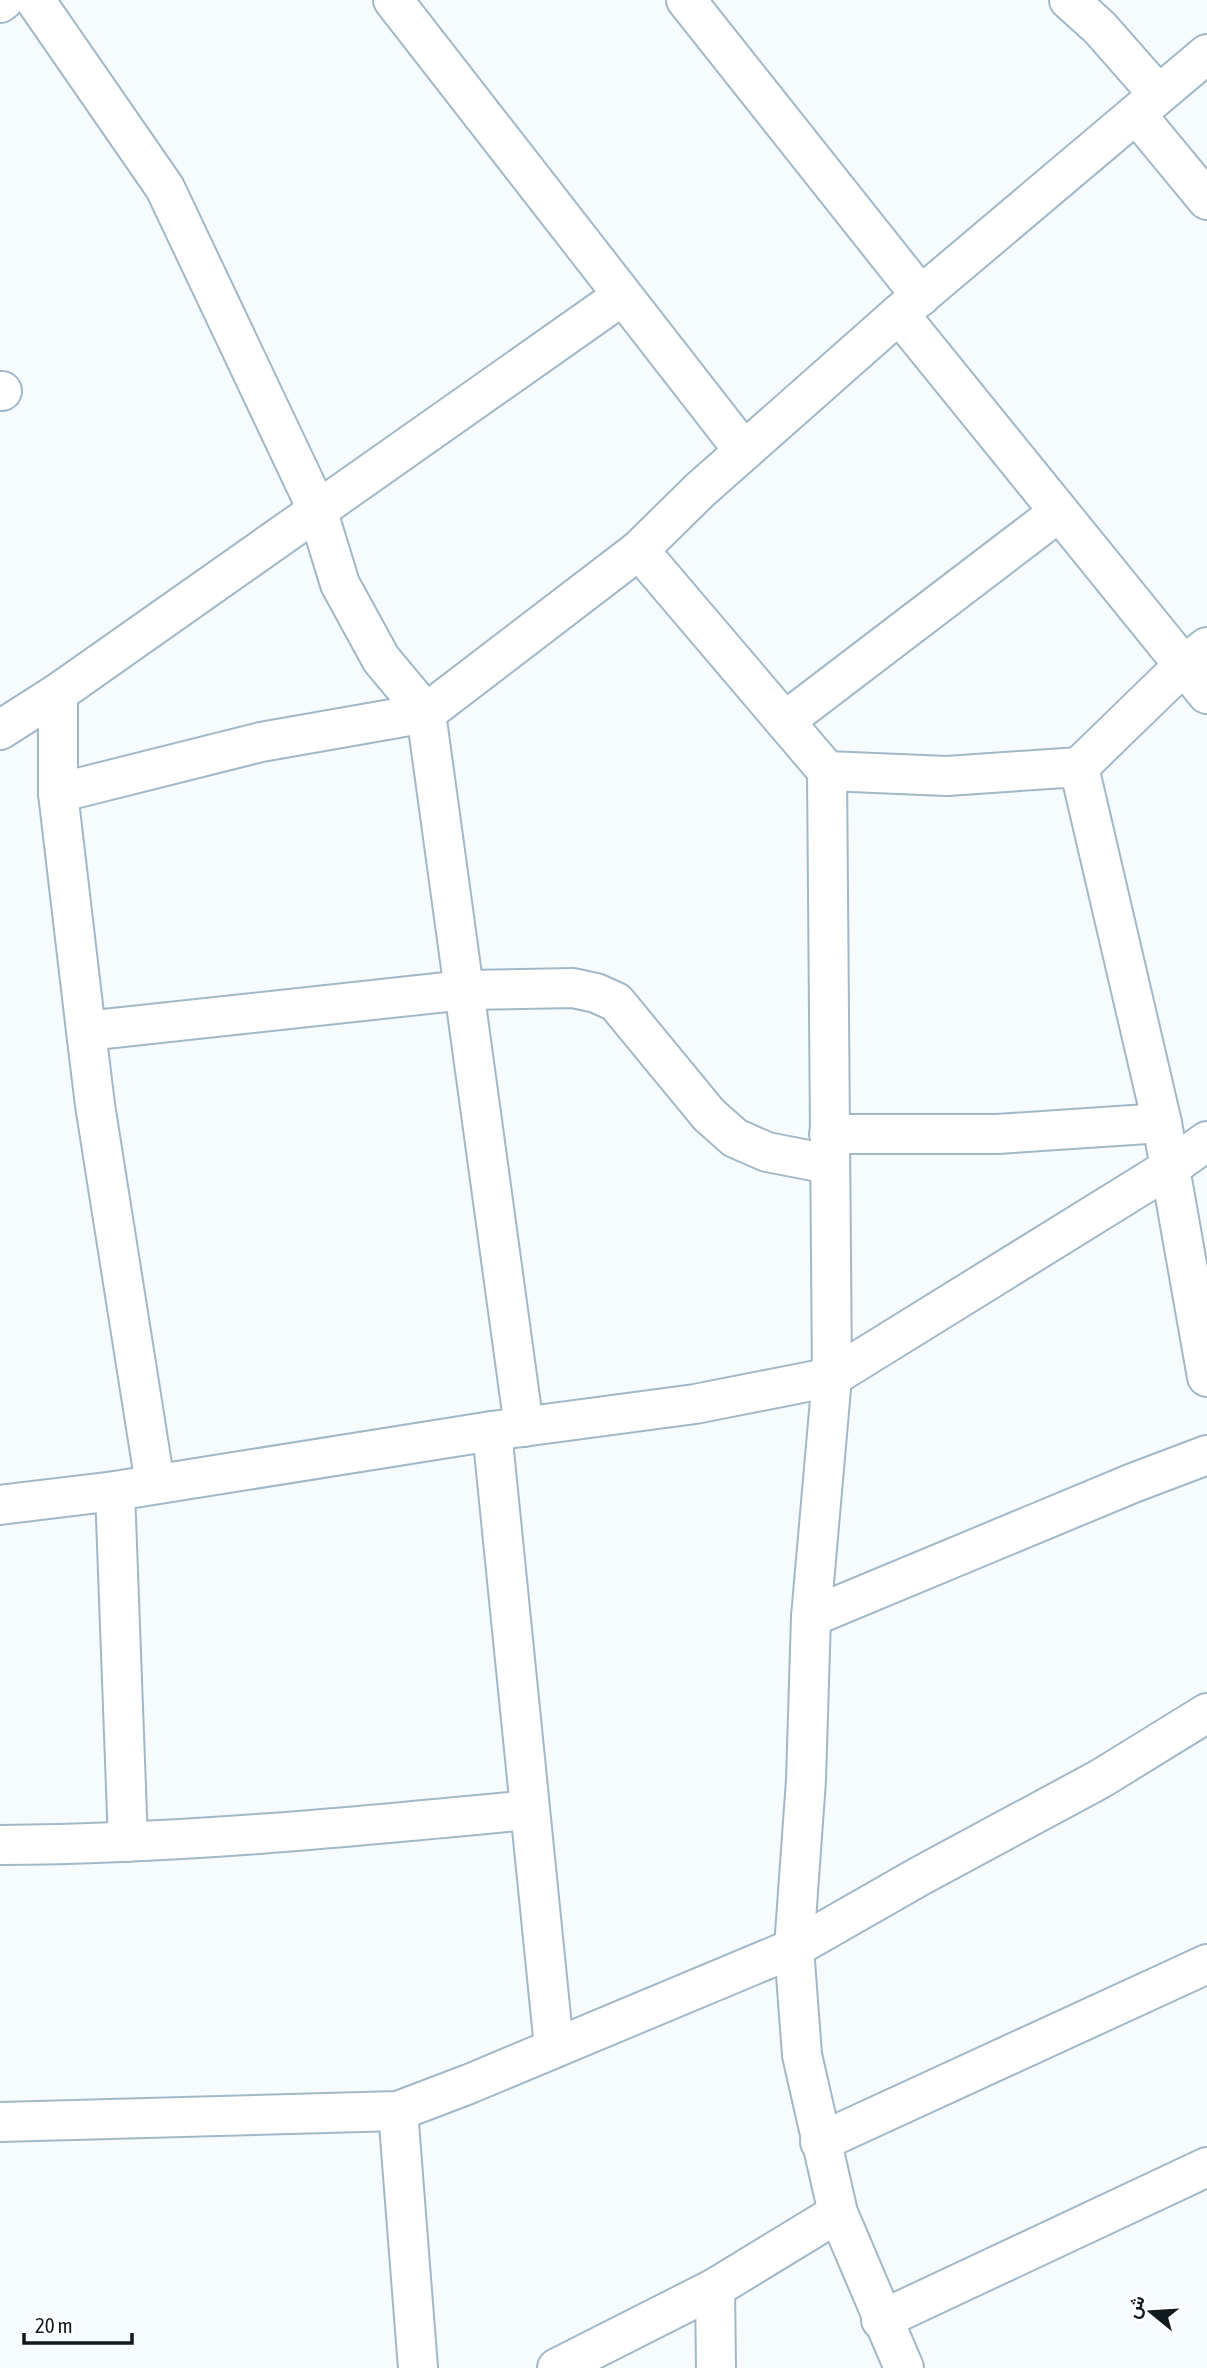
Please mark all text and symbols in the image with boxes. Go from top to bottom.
north arrow [1116,2277,1186,2347]
text: ش [1121,2292,1150,2321]
scale bar [24,2302,133,2346]
text: 20 m [35,2313,73,2337]

